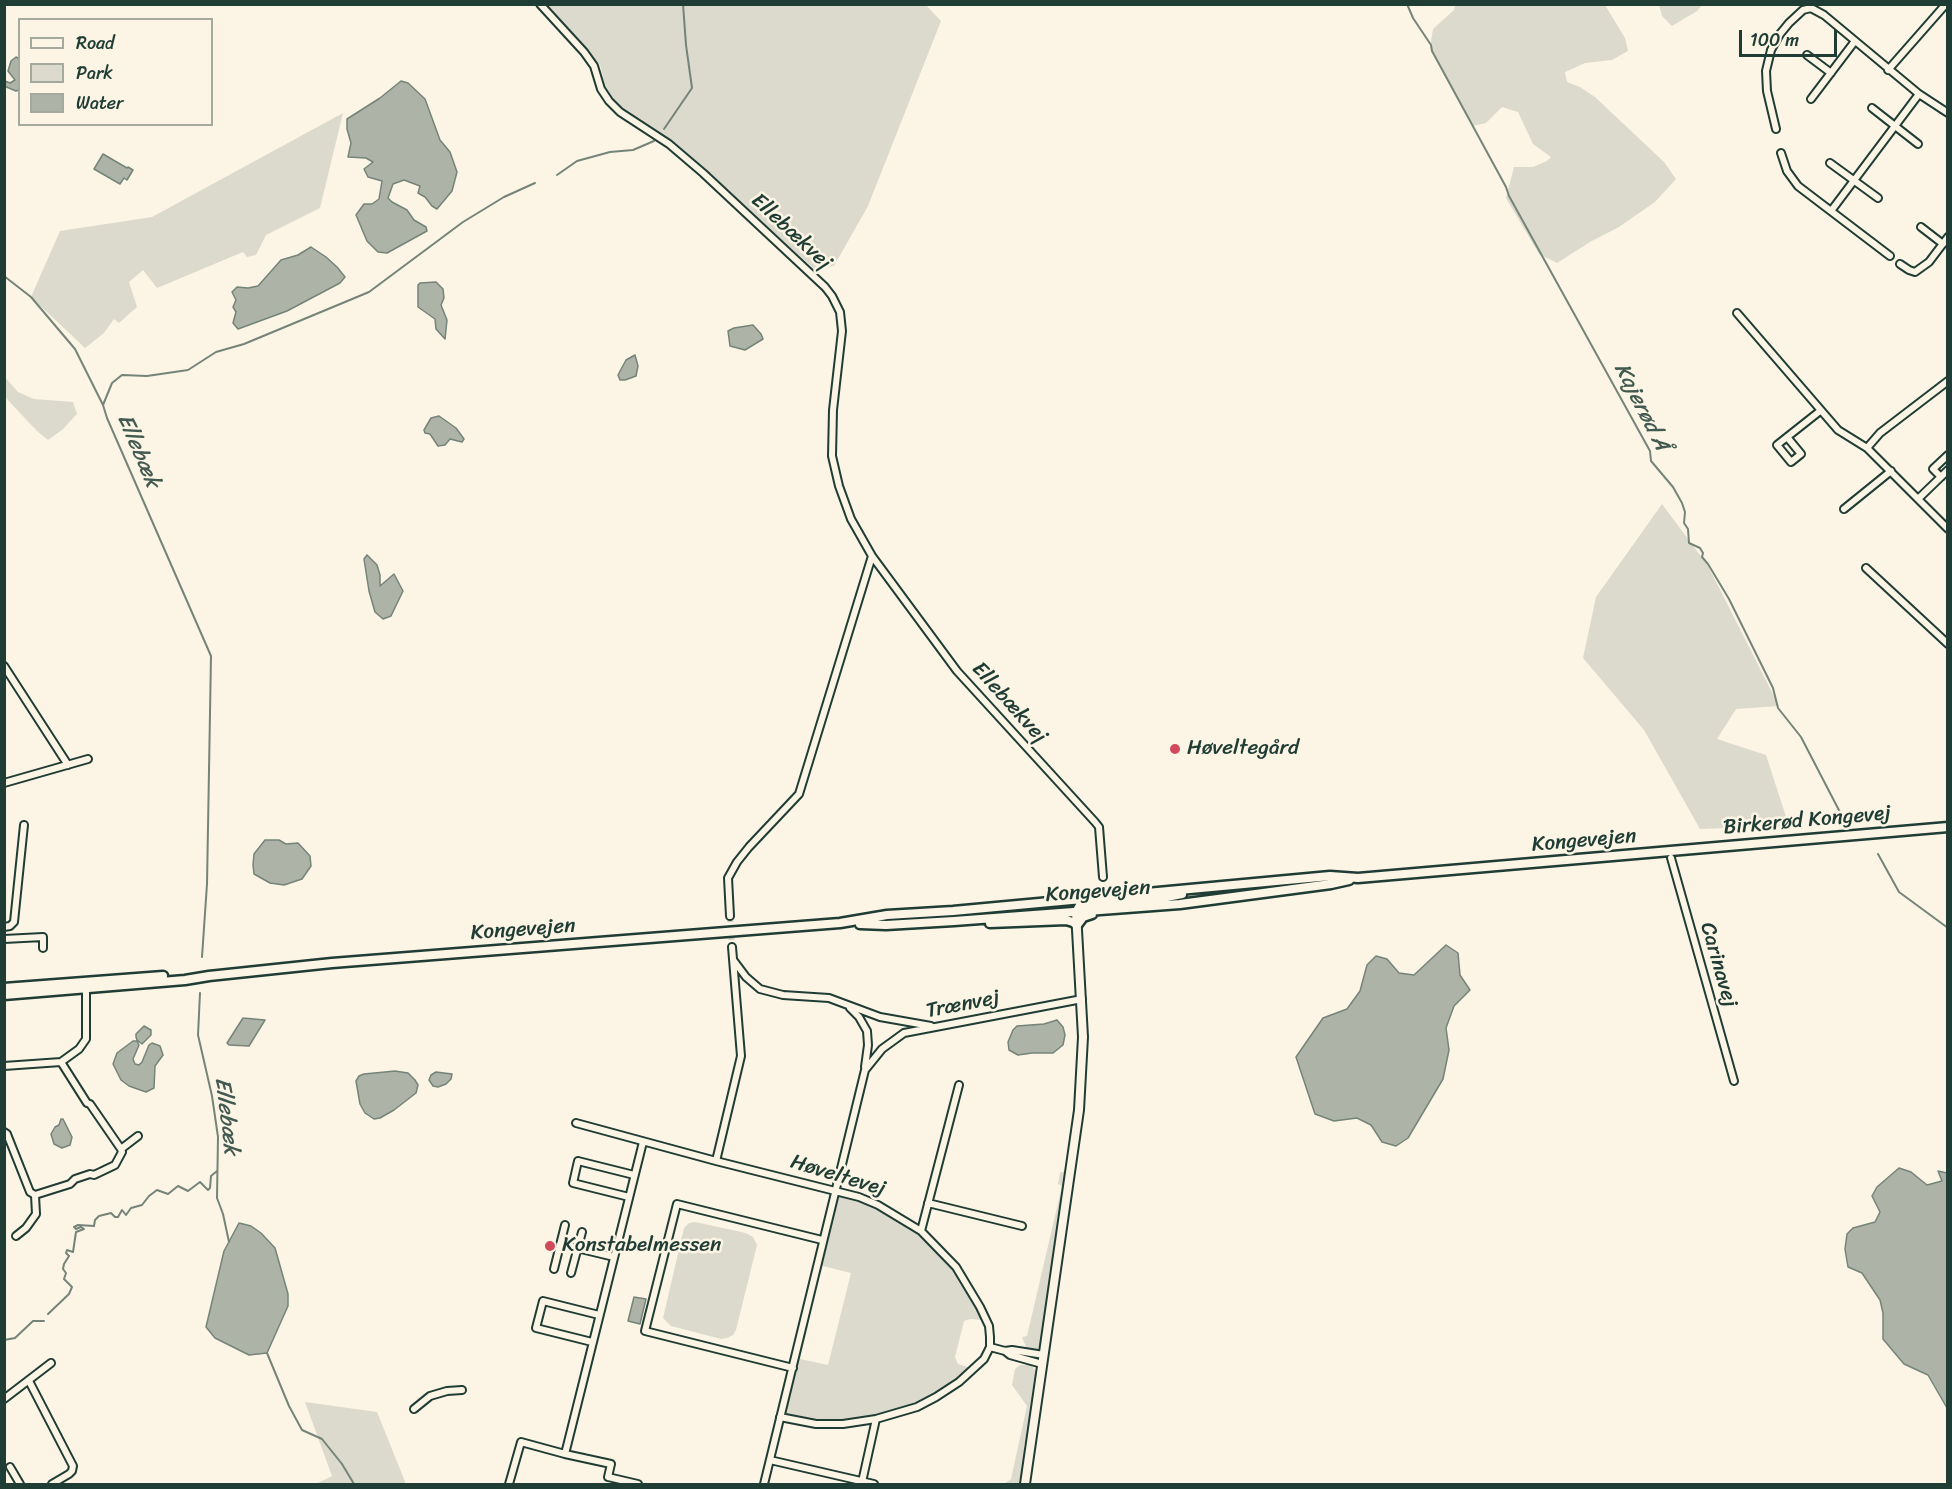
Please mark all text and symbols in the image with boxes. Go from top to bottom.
legend [18,18,213,126]
scale bar [1742,18,1840,56]
text: 100 m [1750,24,1799,56]
text: Road [76,27,115,59]
text: Park [76,57,113,89]
text: Water [76,87,123,119]
street label: Ellebækvej [746,188,836,276]
water label: Kajerød Å [1608,359,1674,455]
water label: Ellebæk [111,410,165,492]
street label: Ellebækvej [966,657,1052,749]
place label: Høveltegård [1187,736,1299,762]
marker: Høveltegård [1168,742,1182,756]
street label: Birkerød Kongevej [1722,801,1892,841]
street label: Kongevejen [1531,824,1637,858]
street label: Kongevejen [1045,876,1151,908]
street label: Kongevejen [470,914,576,946]
street label: Carinavej [1694,920,1742,1010]
street label: Trænvej [924,986,1002,1024]
water label: Ellebæk [208,1076,244,1156]
street label: Høveltevej [787,1150,889,1202]
place label: Konstabelmessen [562,1233,721,1259]
marker: Konstabelmessen [543,1239,557,1253]

